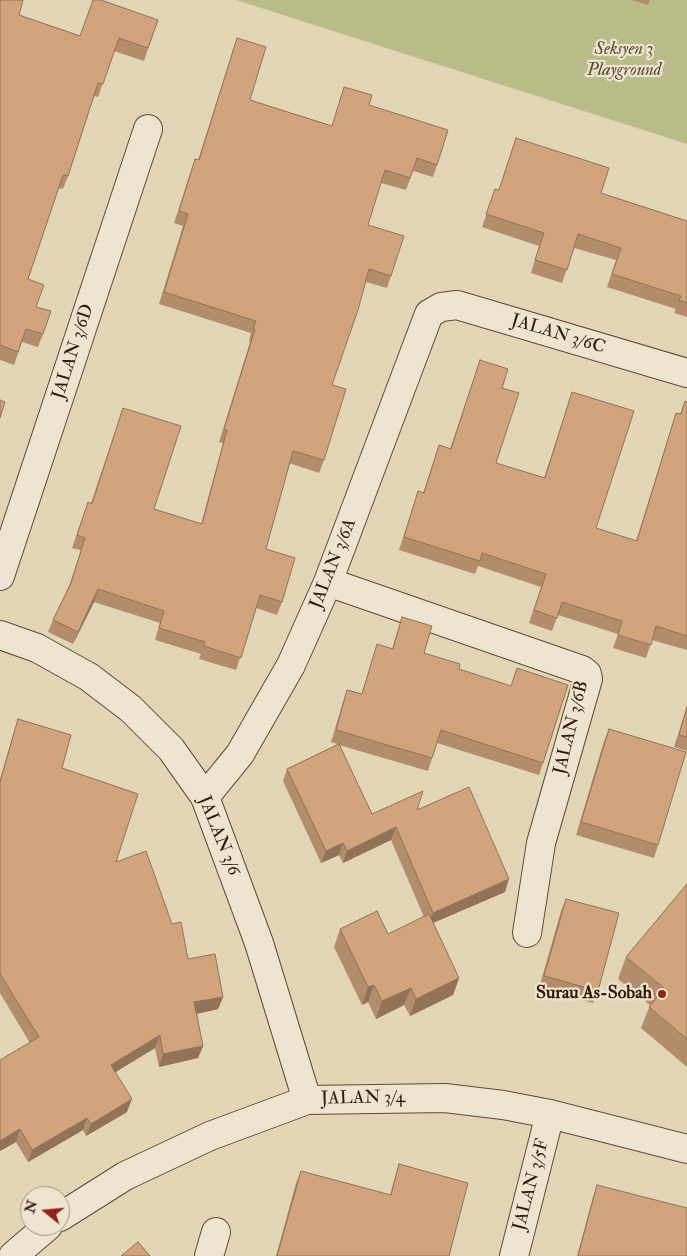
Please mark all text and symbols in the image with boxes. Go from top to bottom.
park label: Seksyen 3 Playground [587,39,661,82]
street label: JALAN 3/6D [48,302,100,402]
street label: JALAN 3/6C [508,310,608,360]
street label: JALAN 3/6A [306,516,362,612]
street label: JALAN 3/6B [550,679,594,777]
street label: JALAN 3/6 [192,793,244,879]
place label: Surau As-Sobah [536,983,652,1005]
marker: Surau As-Sobah [656,988,668,1000]
street label: JALAN 3/4 [321,1087,405,1111]
street label: JALAN 3/5F [509,1137,555,1233]
north arrow [20,1186,70,1236]
text: N [21,1198,41,1215]

